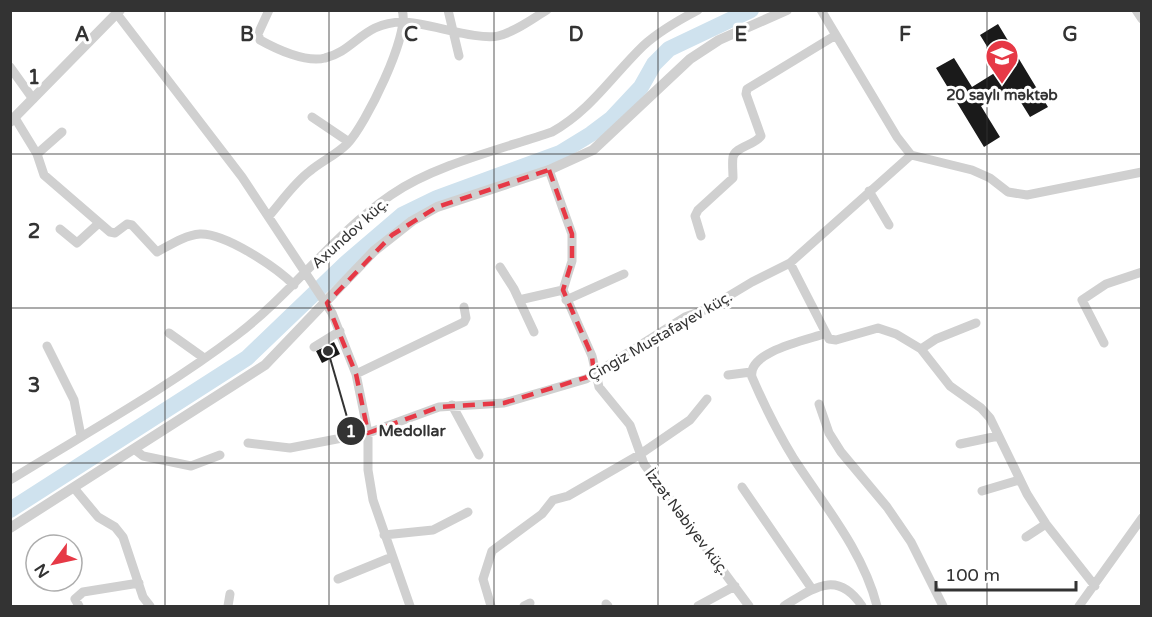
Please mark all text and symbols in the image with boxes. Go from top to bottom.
text: A [75,23,90,47]
text: B [240,23,254,47]
text: C [404,23,418,47]
text: D [568,23,584,47]
text: E [735,23,748,47]
text: F [899,23,911,47]
text: G [1062,23,1078,47]
school or university icon: 20 saylı məktəb [984,38,1020,85]
text: 1 [28,66,40,90]
place label: 20 saylı məktəb [946,86,1058,105]
street label: Axundov küç. [308,194,392,272]
text: 2 [28,220,40,244]
street label: Çingiz Mustafayev küç. [585,287,735,385]
text: 3 [28,374,40,398]
callout: Medollar [336,414,457,448]
text: 1 [345,420,357,442]
text: Medollar [378,421,446,441]
street label: İzzət Nəbiyev küç. [641,465,733,579]
north arrow [24,533,84,593]
scale bar [936,554,1076,592]
text: N [30,560,54,581]
text: 100 m [945,564,1000,586]

